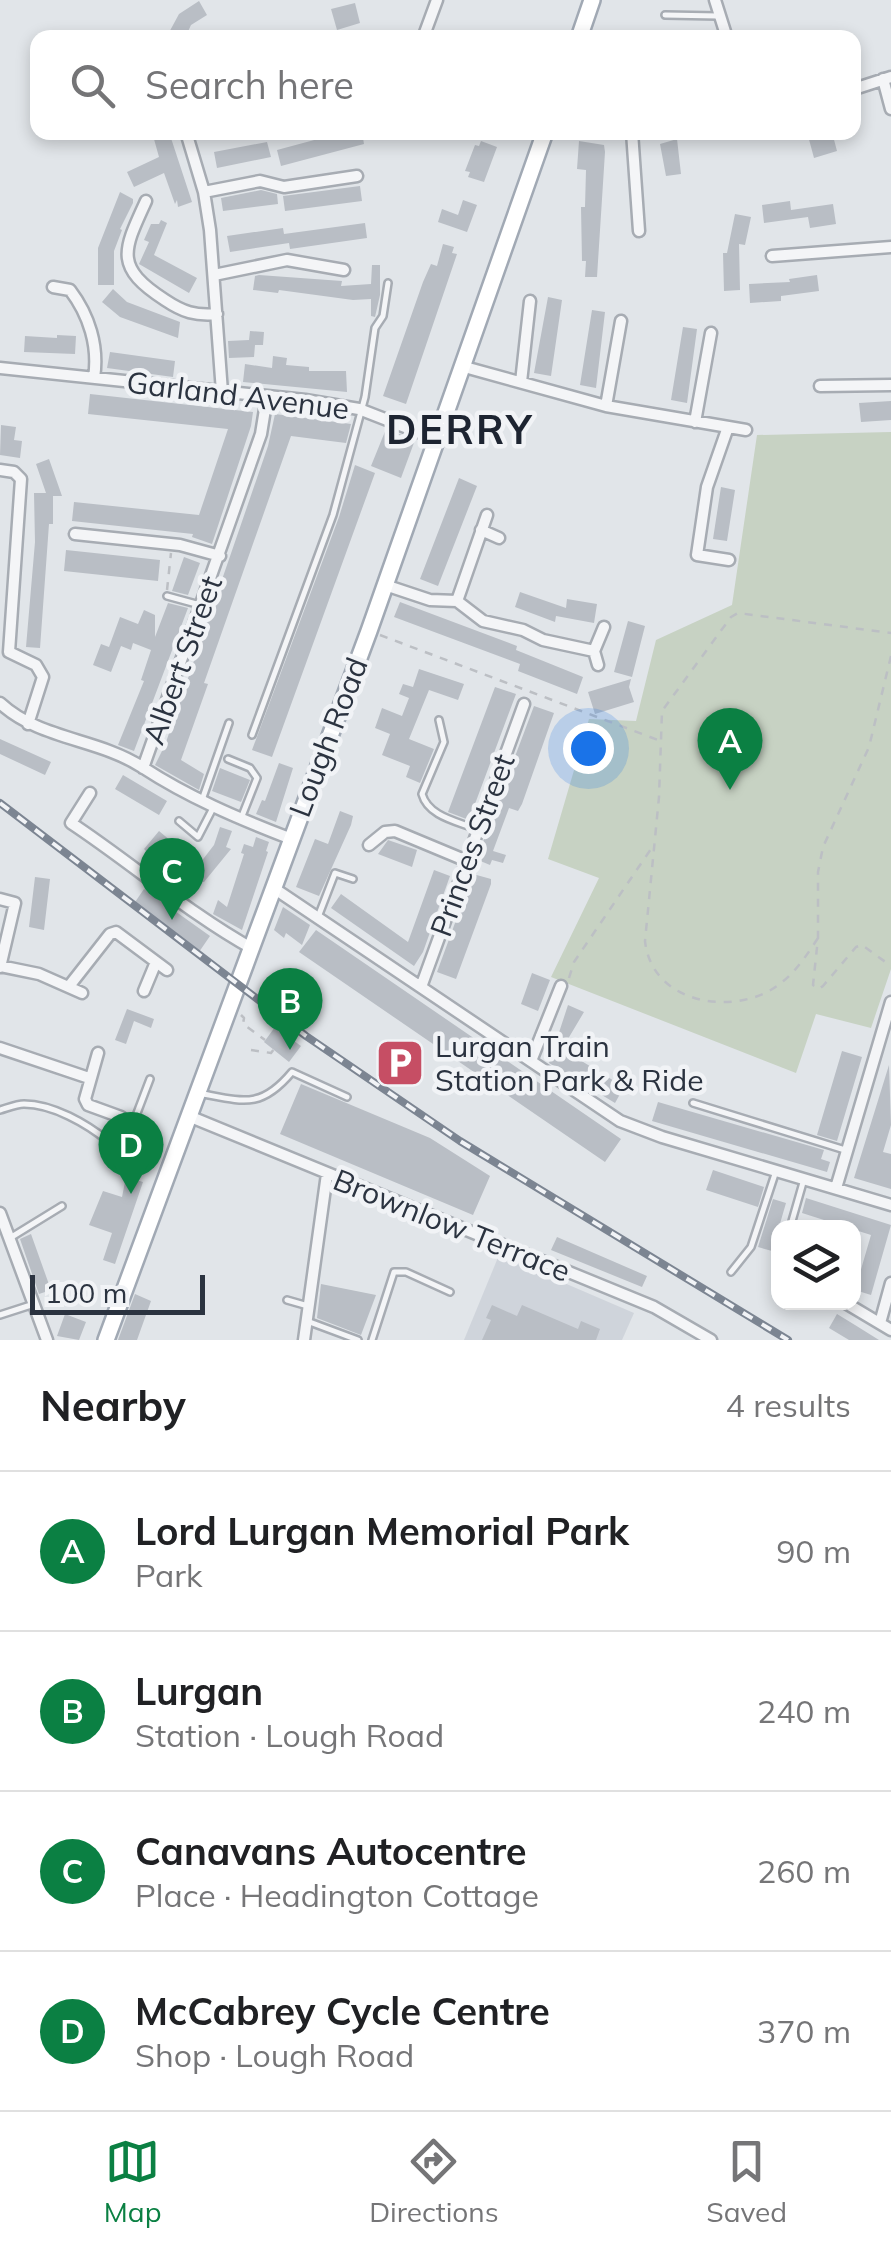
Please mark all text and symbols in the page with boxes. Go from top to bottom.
search box [30,30,861,140]
icon: search [65,58,120,113]
text: Search here [145,61,354,109]
street label: Garland Avenue [125,362,351,428]
district label: DERRY [386,404,534,454]
street label: Albert Street [134,571,230,749]
street label: Lough Road [280,652,376,822]
pin: A [698,708,762,790]
your location [563,723,614,774]
street label: Princes Street [421,749,523,941]
pin: C [140,838,204,920]
pin: B [258,968,322,1050]
place label: Lurgan Train Station Park & Ride [435,1027,703,1099]
parking icon: Lurgan Train Station Park & Ride [374,1037,426,1089]
pin: D [98,1112,164,1194]
street label: Brownlow Terrace [328,1160,576,1290]
map controls [771,1220,861,1310]
button: layers [771,1220,861,1310]
scale bar [30,1270,205,1314]
text: 100 m [45,1275,127,1310]
text: Nearby [40,1379,186,1432]
text: 4 results [726,1385,851,1425]
text: Lord Lurgan Memorial Park [135,1507,629,1555]
text: A [60,1531,85,1571]
text: 90 m [776,1531,851,1571]
text: Park [135,1555,202,1595]
text: Lurgan [135,1667,263,1715]
text: B [61,1691,84,1731]
text: 240 m [757,1691,851,1731]
text: Station · Lough Road [135,1715,444,1755]
text: Canavans Autocentre [135,1827,527,1875]
text: C [62,1851,83,1891]
text: 260 m [757,1851,851,1891]
text: Place · Headington Cottage [135,1875,539,1915]
text: McCabrey Cycle Centre [135,1987,550,2035]
text: D [60,2011,85,2051]
text: 370 m [757,2011,851,2051]
text: Shop · Lough Road [135,2035,414,2075]
tab: Map [104,2134,161,2229]
tab: Directions [369,2134,499,2229]
tab: Saved [706,2134,787,2229]

